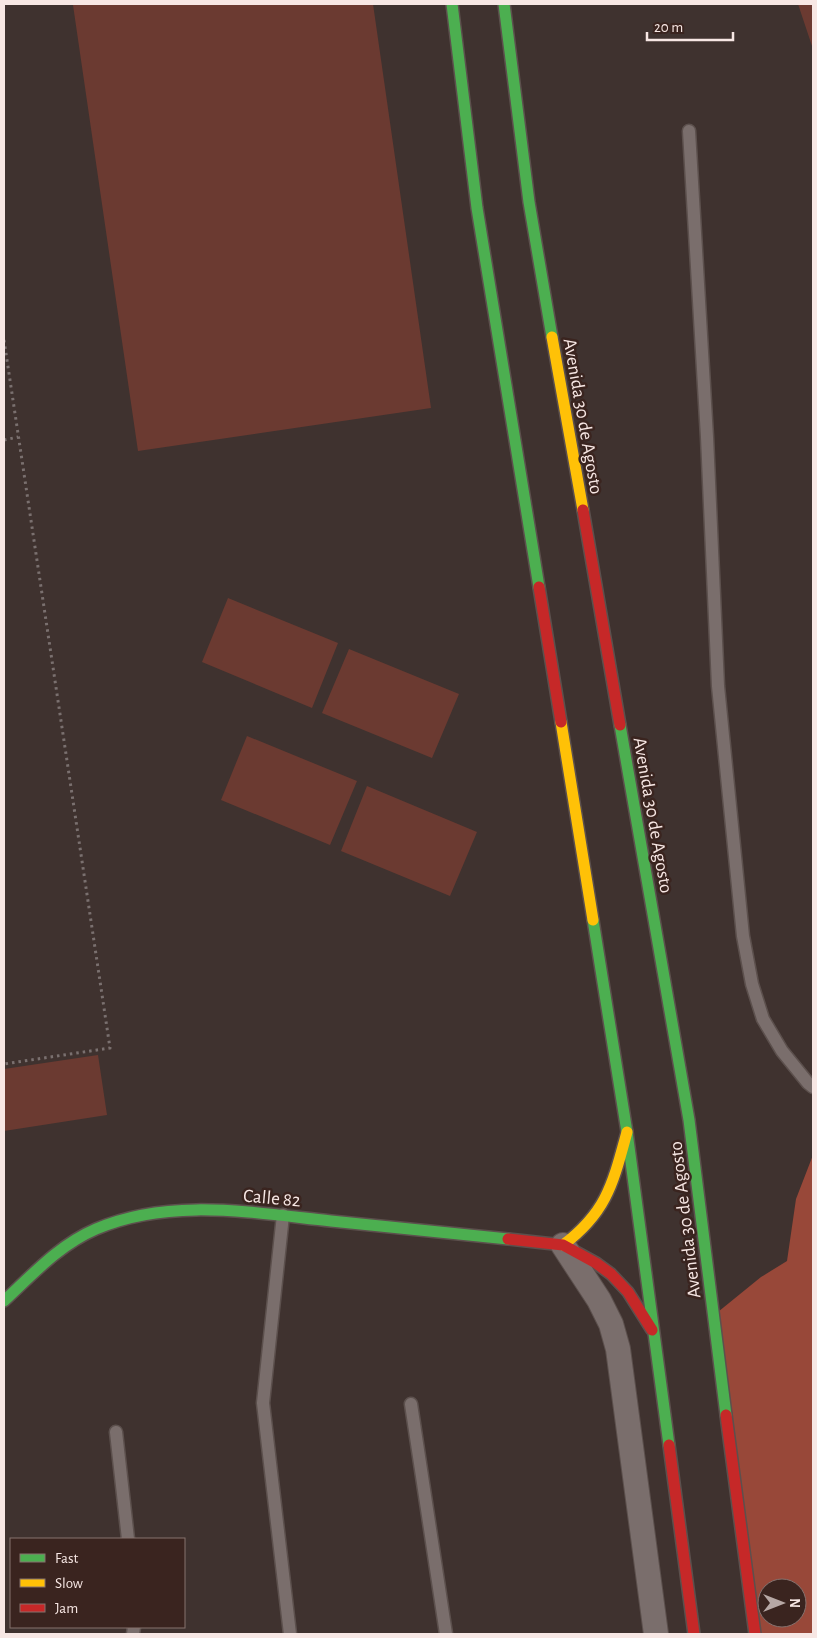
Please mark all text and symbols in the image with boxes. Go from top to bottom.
scale bar [647,10,733,42]
text: 20 m [654,20,683,35]
street label: Avenida 30 de Agosto [559,337,606,496]
street label: Avenida 30 de Agosto [629,736,676,895]
street label: Avenida 30 de Agosto [666,1140,705,1299]
street label: Calle 82 [242,1187,302,1210]
legend [10,1538,185,1628]
text: Fast [55,1551,79,1566]
text: Slow [55,1576,83,1591]
north arrow [757,1578,807,1628]
text: N [787,1598,801,1608]
text: Jam [55,1601,78,1616]

